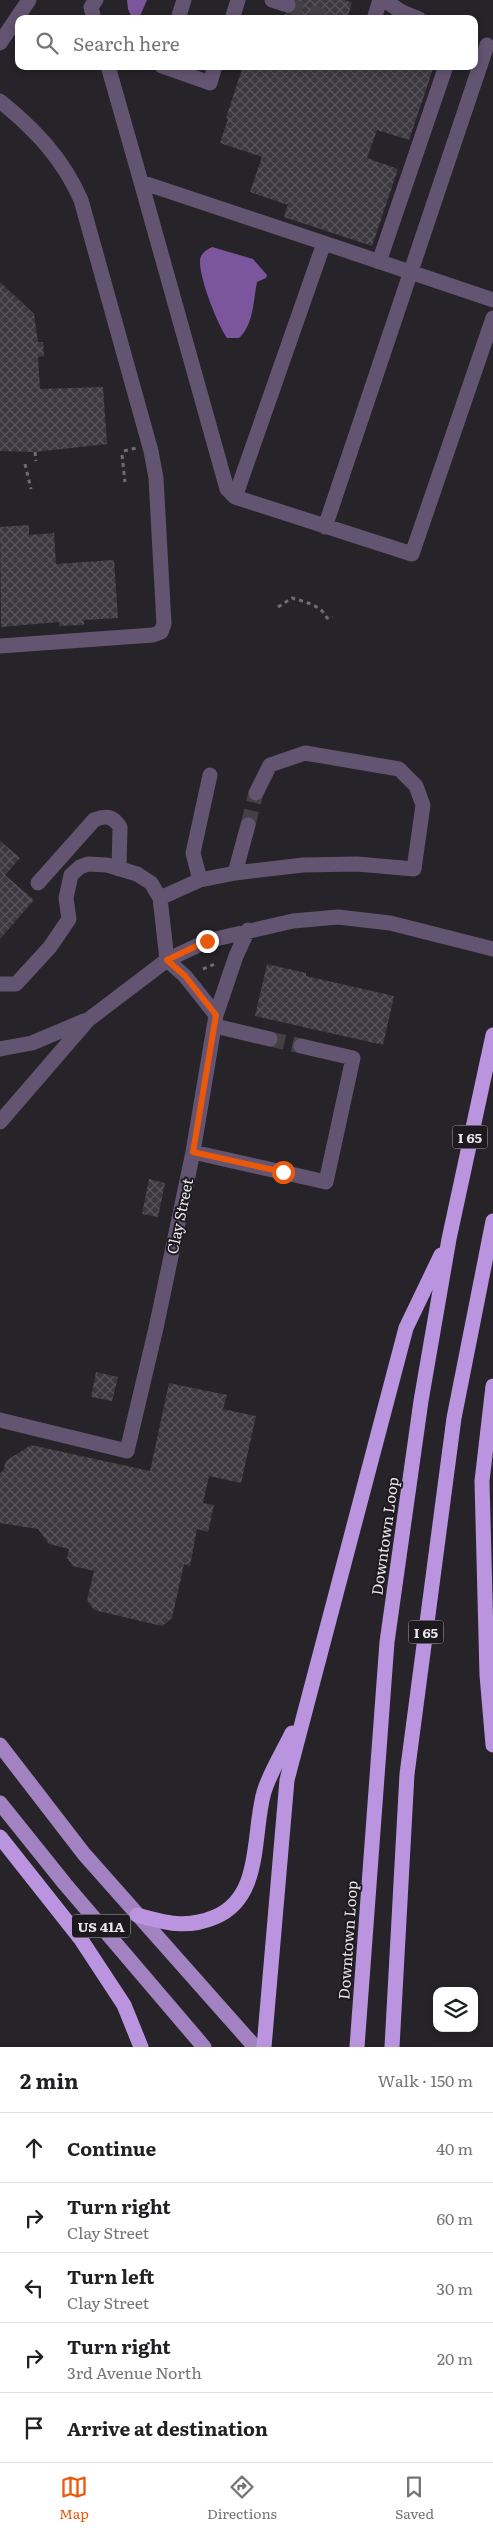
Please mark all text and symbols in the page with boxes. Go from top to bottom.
search box [15,15,478,70]
icon: search [33,29,61,57]
text: Search here [73,29,180,57]
route end [196,930,219,953]
road number: I 65 [452,1126,488,1148]
route start [272,1161,295,1184]
street label: Clay Street [160,1176,198,1256]
street label: Downtown Loop [364,1475,404,1597]
road number: I 65 [408,1620,444,1644]
street label: Downtown Loop [331,1880,363,2000]
road number: US 41A [72,1914,130,1938]
map controls [433,1987,478,2032]
button: layers [433,1987,478,2032]
text: 2 min [20,2064,79,2095]
text: Walk · 150 m [378,2068,473,2092]
icon: ahead [20,2134,48,2162]
text: Continue [67,2134,156,2162]
text: 40 m [436,2136,473,2160]
text: Turn right [67,2192,171,2220]
icon: right [20,2204,48,2232]
text: 60 m [436,2206,473,2230]
text: Clay Street [67,2220,149,2244]
text: Turn left [67,2262,154,2290]
icon: left [20,2274,48,2302]
text: 30 m [436,2276,473,2300]
text: Clay Street [67,2290,149,2314]
text: Turn right [67,2332,171,2360]
icon: right [20,2344,48,2372]
text: 20 m [437,2346,473,2370]
text: 3rd Avenue North [67,2360,202,2384]
icon: arrive [20,2414,48,2442]
text: Arrive at destination [67,2414,268,2442]
tab: Map [59,2473,89,2523]
tab: Directions [207,2473,277,2523]
tab: Saved [395,2473,434,2523]

